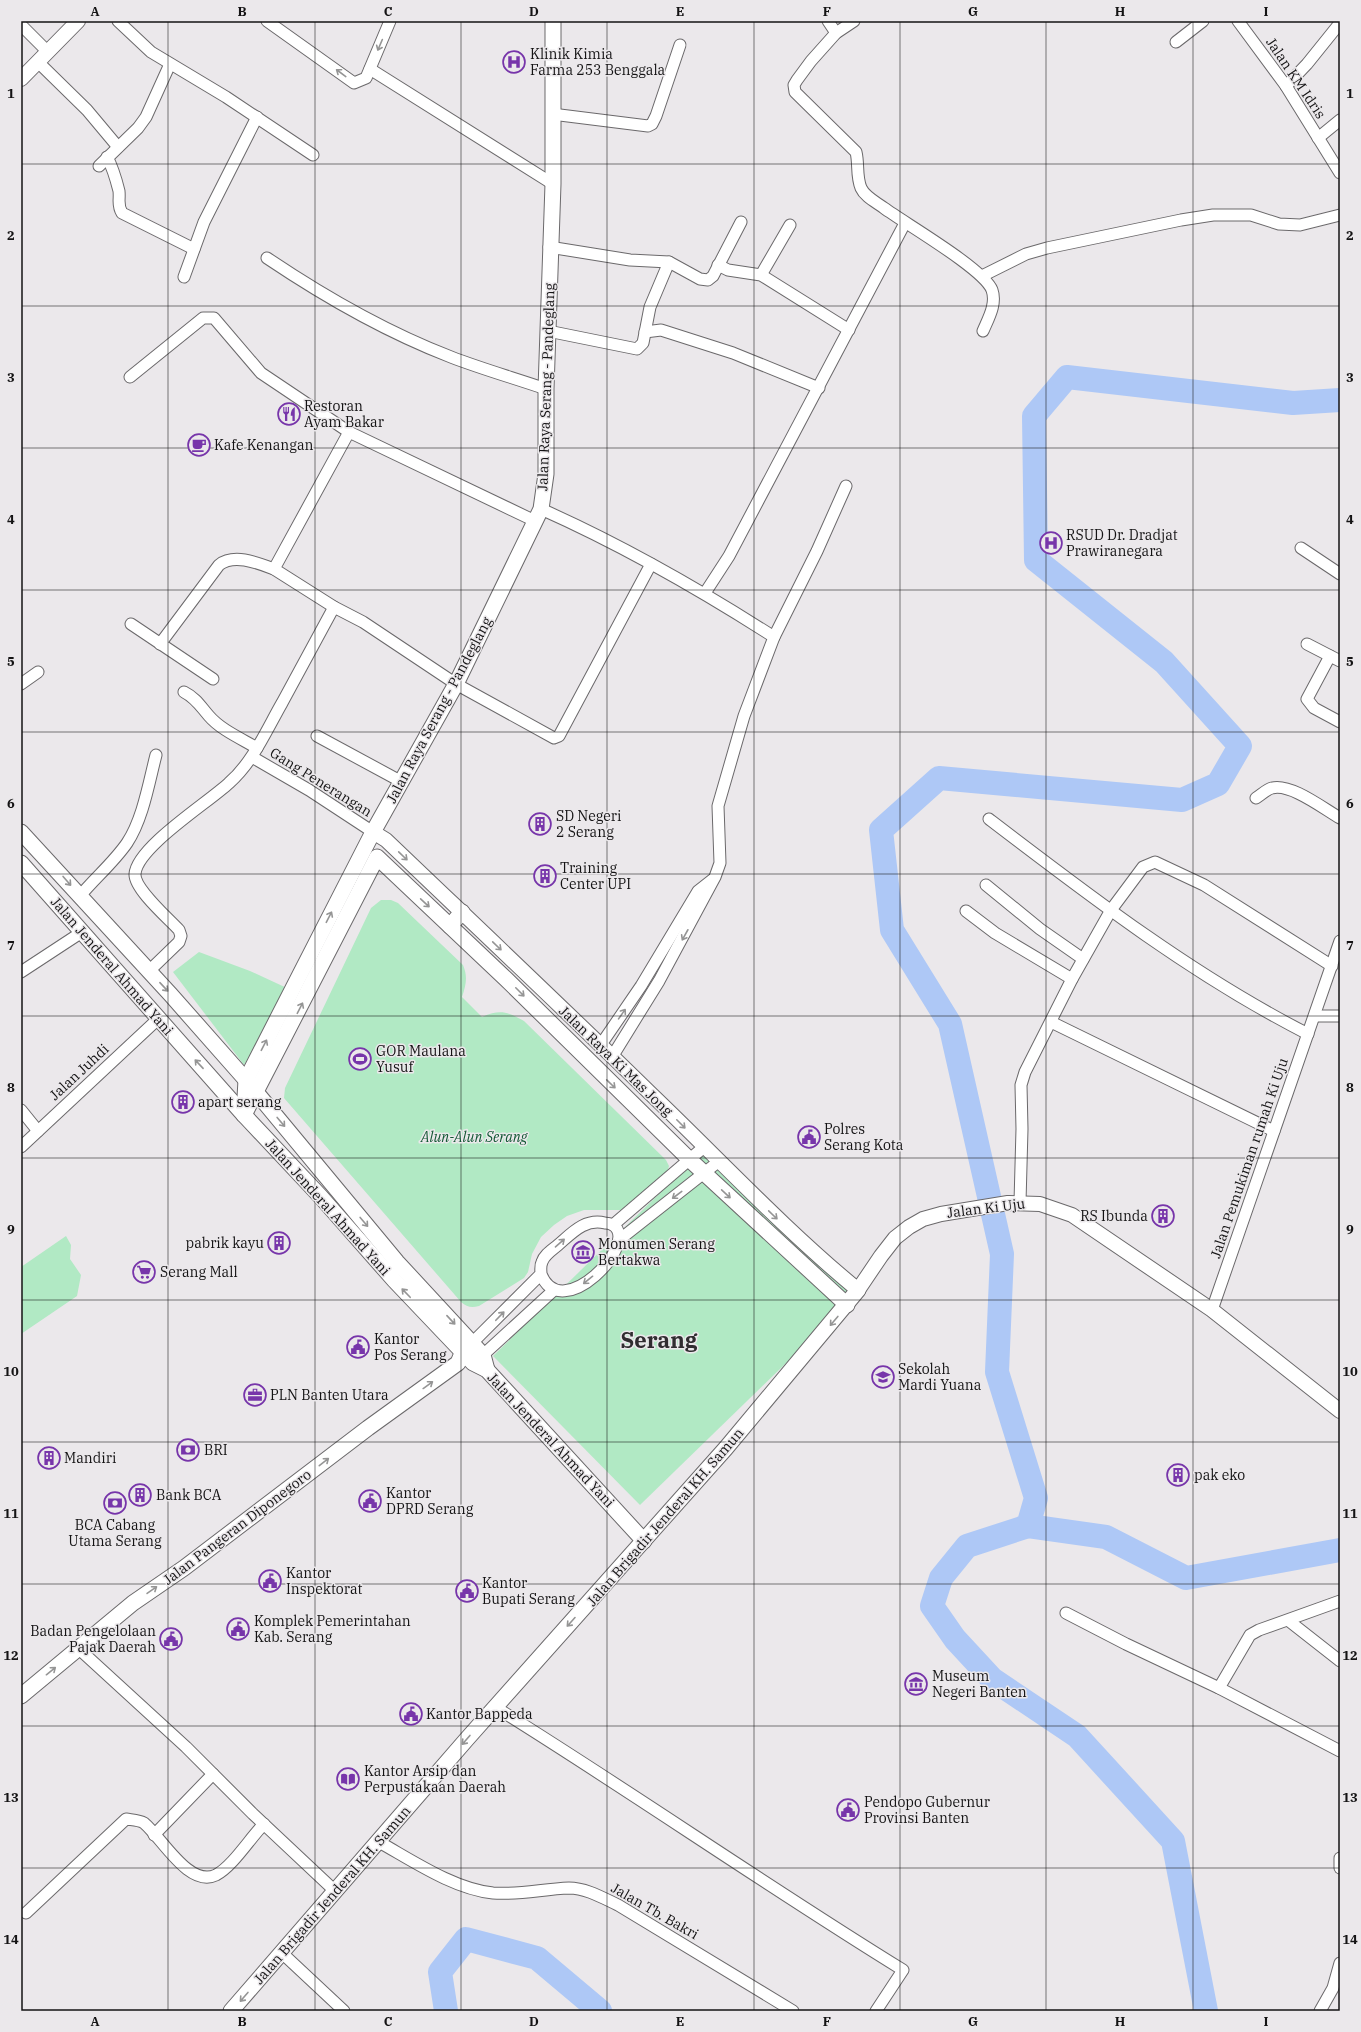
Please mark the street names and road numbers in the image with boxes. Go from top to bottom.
street label: Jalan KM Idris [1262,34,1330,122]
street label: Jalan Raya Serang - Pandeglang [533,282,559,491]
street label: Jalan Raya Serang - Pandeglang [382,613,496,806]
street label: Gang Penerangan [267,743,375,821]
street label: Jalan Jenderal Ahmad Yani [47,893,177,1039]
street label: Jalan Raya Ki Mas Jong [555,1002,677,1120]
street label: Jalan Juhdi [46,1040,112,1104]
street label: Jalan Pemukiman rumah Ki Uju [1206,1055,1292,1261]
street label: Jalan Jenderal Ahmad Yani [262,1135,394,1279]
street label: Jalan Ki Uju [946,1194,1027,1222]
street label: Jalan Jenderal Ahmad Yani [484,1369,618,1511]
street label: Jalan Brigadir Jenderal KH. Samun [583,1424,747,1610]
street label: Jalan Pangeran Diponegoro [159,1465,315,1589]
street label: Jalan Brigadir Jenderal KH. Samun [250,1802,414,1988]
street label: Jalan Tb. Bakri [608,1879,702,1943]

